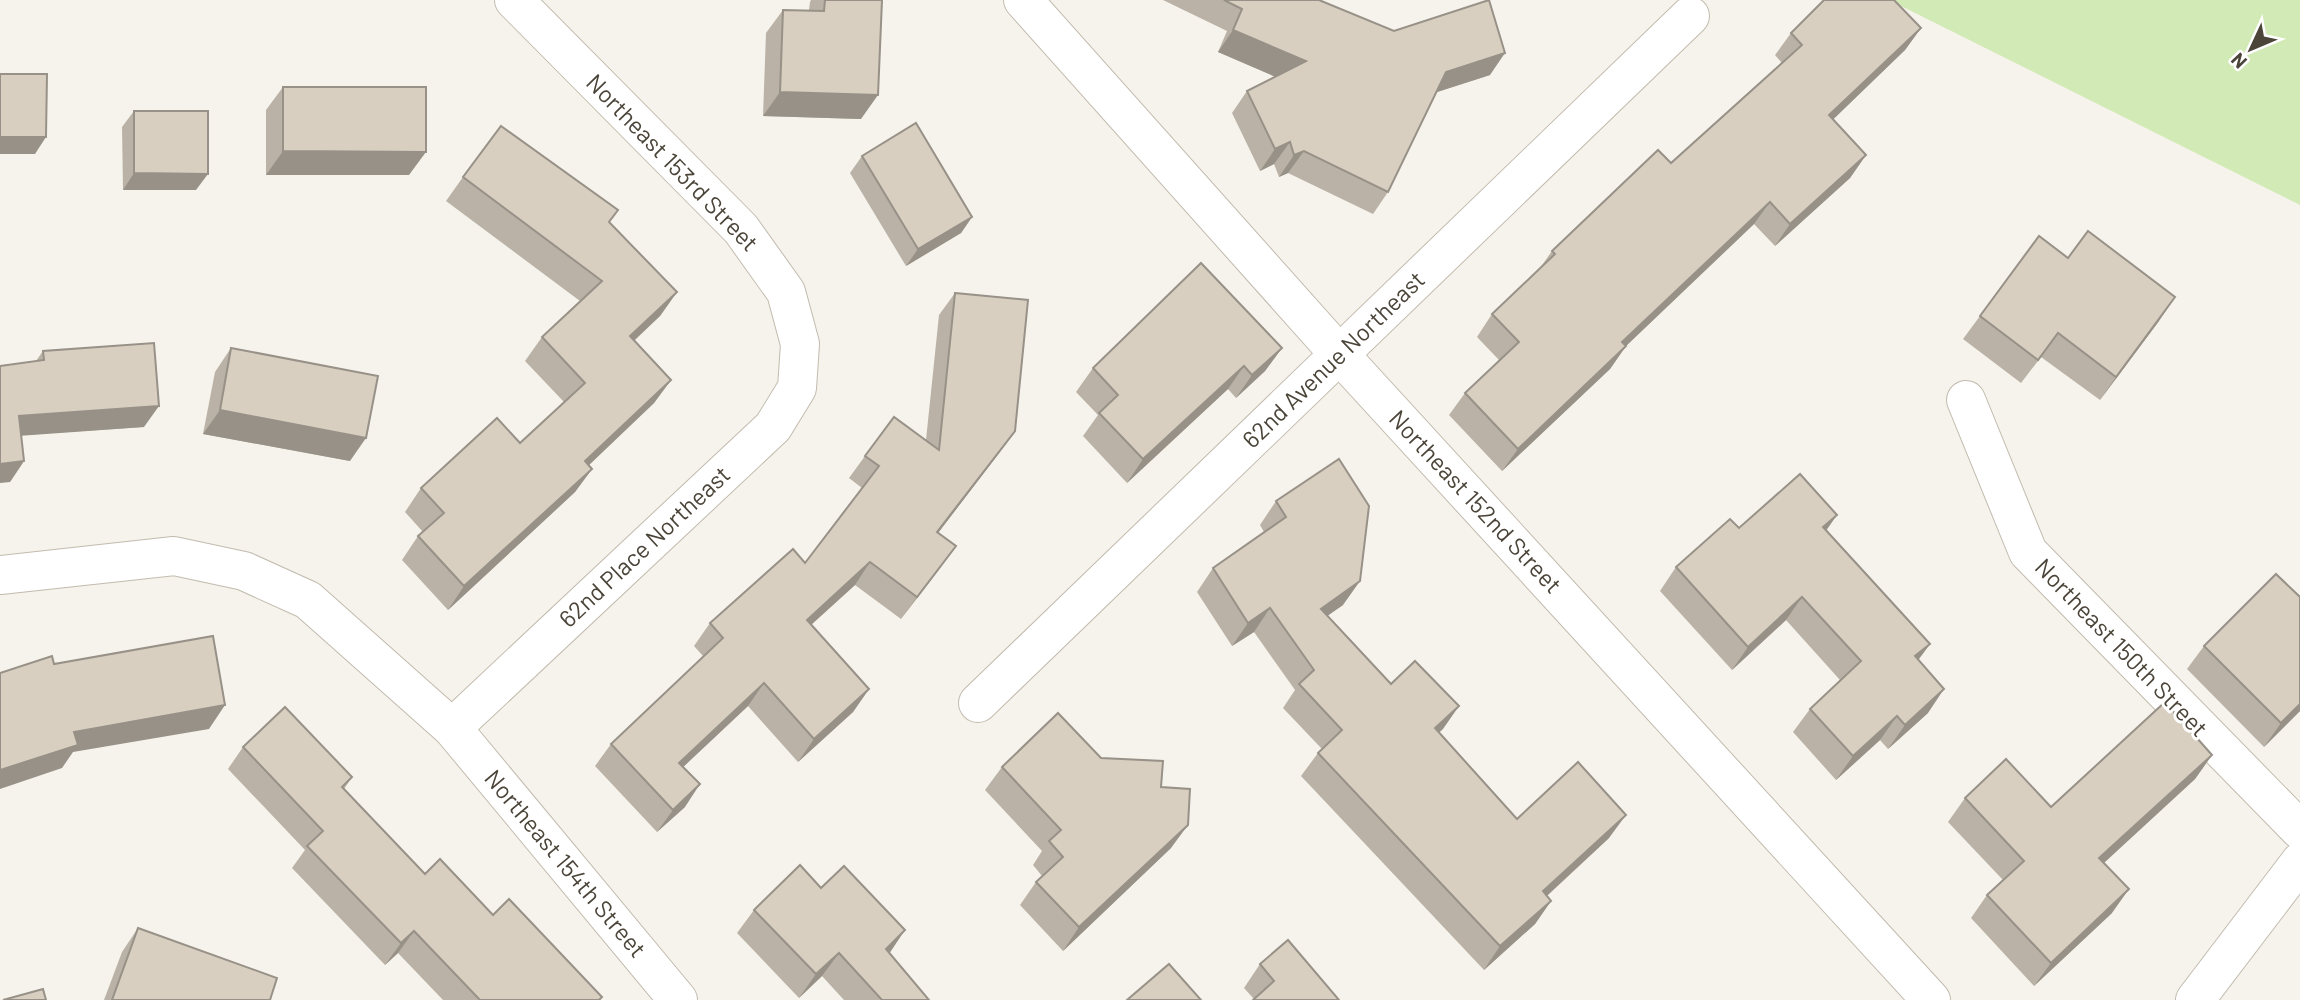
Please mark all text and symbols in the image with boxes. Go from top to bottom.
north arrow [2216,14,2286,84]
text: N [2226,49,2251,74]
street label: Northeast 153rd Street [581,67,765,257]
street label: 62nd Avenue Northeast [1236,264,1430,453]
street label: Northeast 152nd Street [1384,403,1568,599]
street label: 62nd Place Northeast [553,459,735,633]
street label: Northeast 150th Street [2030,552,2215,742]
street label: Northeast 154th Street [479,763,653,963]

